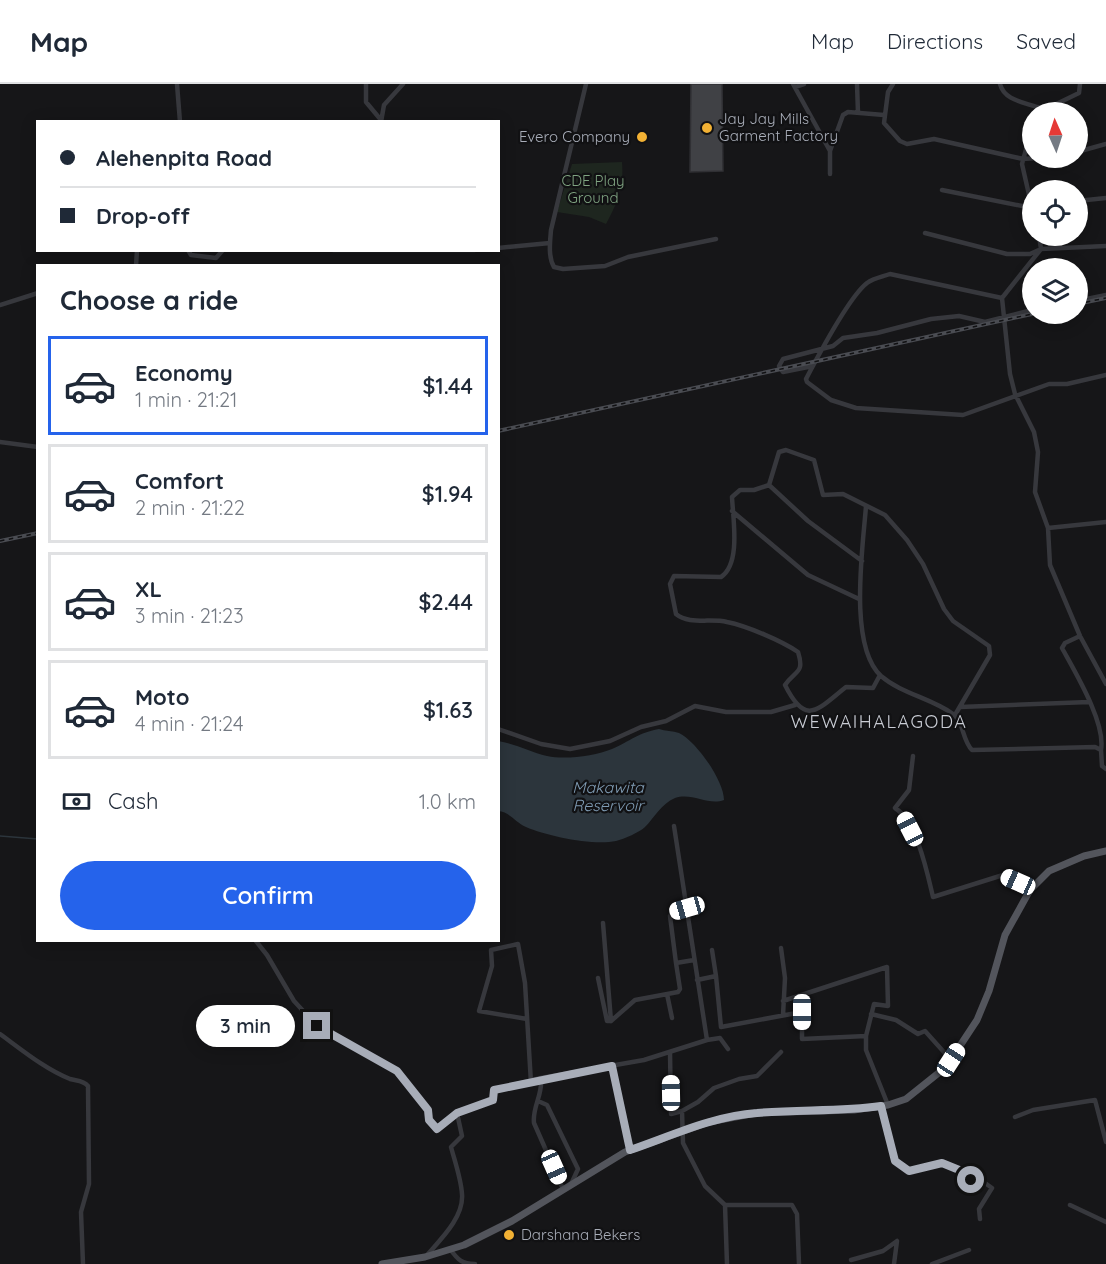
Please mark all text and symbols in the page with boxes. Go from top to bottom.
text: Map [30,24,88,59]
text: Map [811,28,854,54]
text: Directions [887,28,983,54]
text: Saved [1016,28,1076,54]
north arrow [1022,102,1088,168]
map controls [1022,102,1088,324]
place label: Jay Jay Mills Garment Factory [719,109,838,145]
marker: Jay Jay Mills Garment Factory [700,121,714,135]
place label: Evero Company [519,127,630,146]
marker: Evero Company [635,130,649,144]
text: Alehenpita Road [96,144,272,172]
park label: CDE Play Ground [561,171,625,207]
button: locate [1022,180,1088,246]
text: Drop-off [96,202,190,230]
button: layers [1022,258,1088,324]
text: Choose a ride [60,283,238,317]
icon: car [63,359,117,413]
text: Economy [135,359,233,387]
text: $1.44 [422,372,473,400]
text: 1 min · 21:21 [135,387,237,412]
icon: car [63,467,117,521]
text: Comfort [135,467,224,495]
text: $1.94 [422,480,473,508]
text: 2 min · 21:22 [135,495,245,520]
icon: car [63,575,117,629]
text: XL [135,575,162,603]
text: $2.44 [418,588,473,616]
text: 3 min · 21:23 [135,603,244,628]
icon: car [63,683,117,737]
text: Moto [135,683,189,711]
text: $1.63 [423,696,473,724]
district label: WEWAIHALAGODA [791,710,967,733]
text: 4 min · 21:24 [135,711,243,736]
water label: Makawita Reservoir [572,777,645,815]
icon: cash [60,785,93,818]
text: Cash [108,787,159,815]
text: 1.0 km [419,789,476,814]
car [894,809,926,849]
button: Confirm [60,861,476,930]
car [998,866,1038,898]
car [667,894,707,922]
car [793,994,811,1030]
callout: 3 min [197,1005,296,1047]
route end [303,1012,330,1039]
text: 3 min [220,1013,271,1038]
car [934,1040,968,1080]
car [662,1075,680,1111]
car [538,1147,570,1187]
route start [957,1166,984,1193]
place label: Darshana Bekers [521,1225,640,1244]
marker: Darshana Bekers [502,1228,516,1242]

